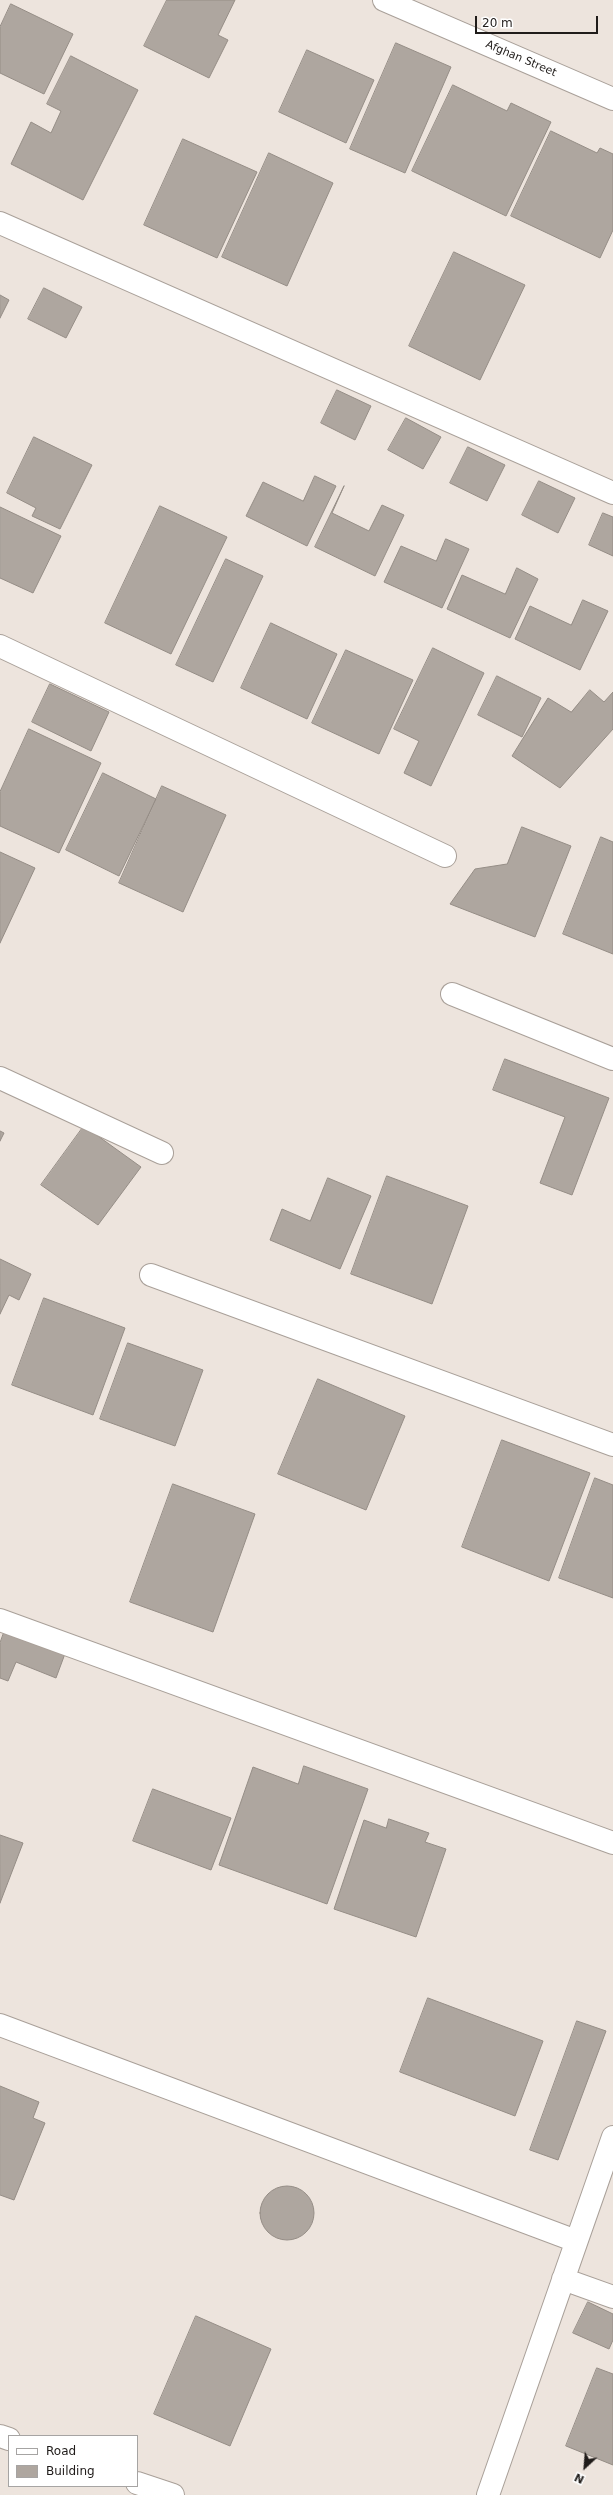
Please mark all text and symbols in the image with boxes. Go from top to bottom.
scale bar [477,8,600,34]
text: 20 m [482,16,513,30]
street label: Afghan Street [484,38,558,80]
legend [8,2435,138,2487]
text: Road [46,2444,76,2458]
north arrow [565,2447,605,2487]
text: Building [46,2464,95,2478]
text: N [573,2470,587,2486]

